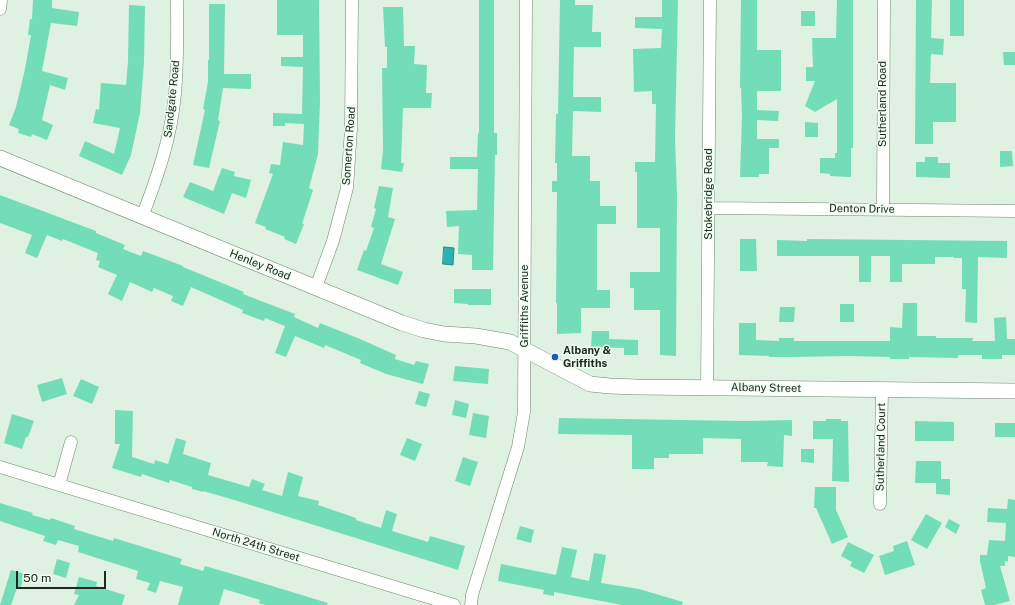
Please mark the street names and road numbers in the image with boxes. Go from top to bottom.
street label: Sandgate Road [161,60,183,138]
street label: Sutherland Road [876,61,890,147]
street label: Somerton Road [340,106,358,186]
street label: Stokebridge Road [702,148,716,240]
street label: Denton Drive [829,202,895,216]
street label: Henley Road [228,247,292,283]
street label: Griffiths Avenue [518,265,532,347]
street label: Albany Street [731,381,801,395]
street label: Sutherland Court [874,403,888,491]
street label: North 24th Street [211,525,301,565]

